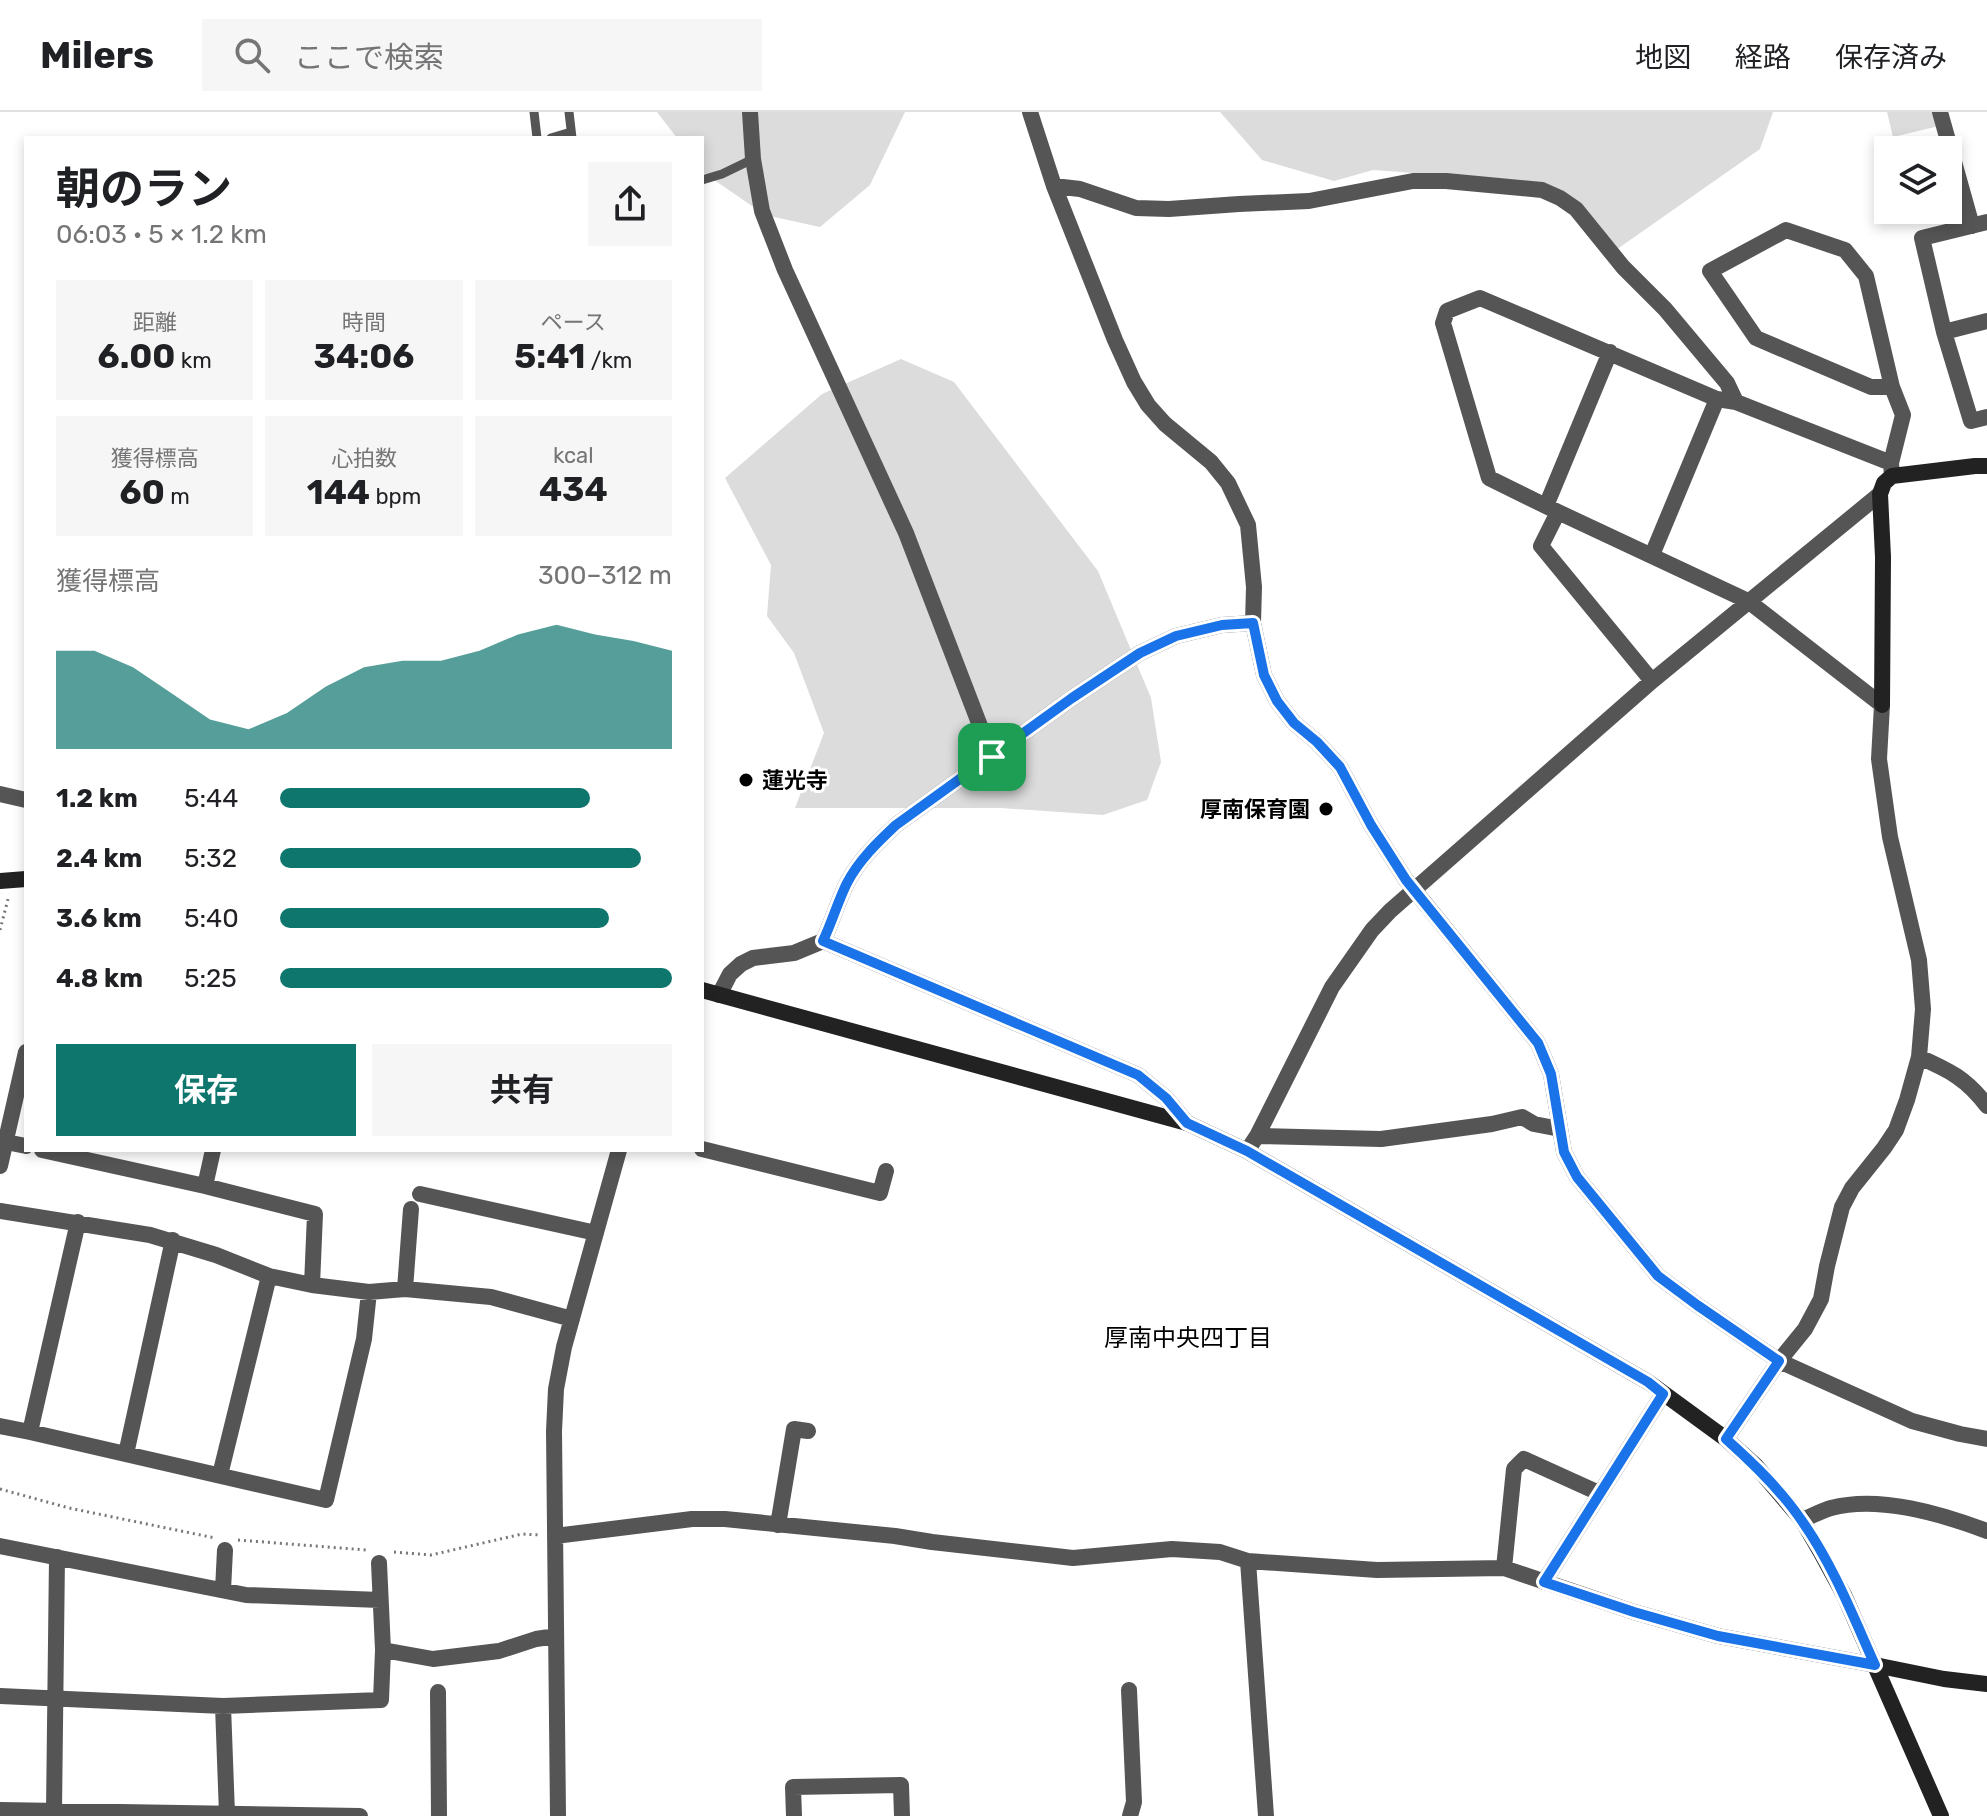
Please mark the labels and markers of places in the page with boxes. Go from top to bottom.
pin [958,723,1026,791]
place label: 蓮光寺 [762,767,828,794]
marker: 蓮光寺 [737,771,755,789]
place label: 厚南保育園 [1200,796,1310,823]
marker: 厚南保育園 [1317,800,1335,818]

